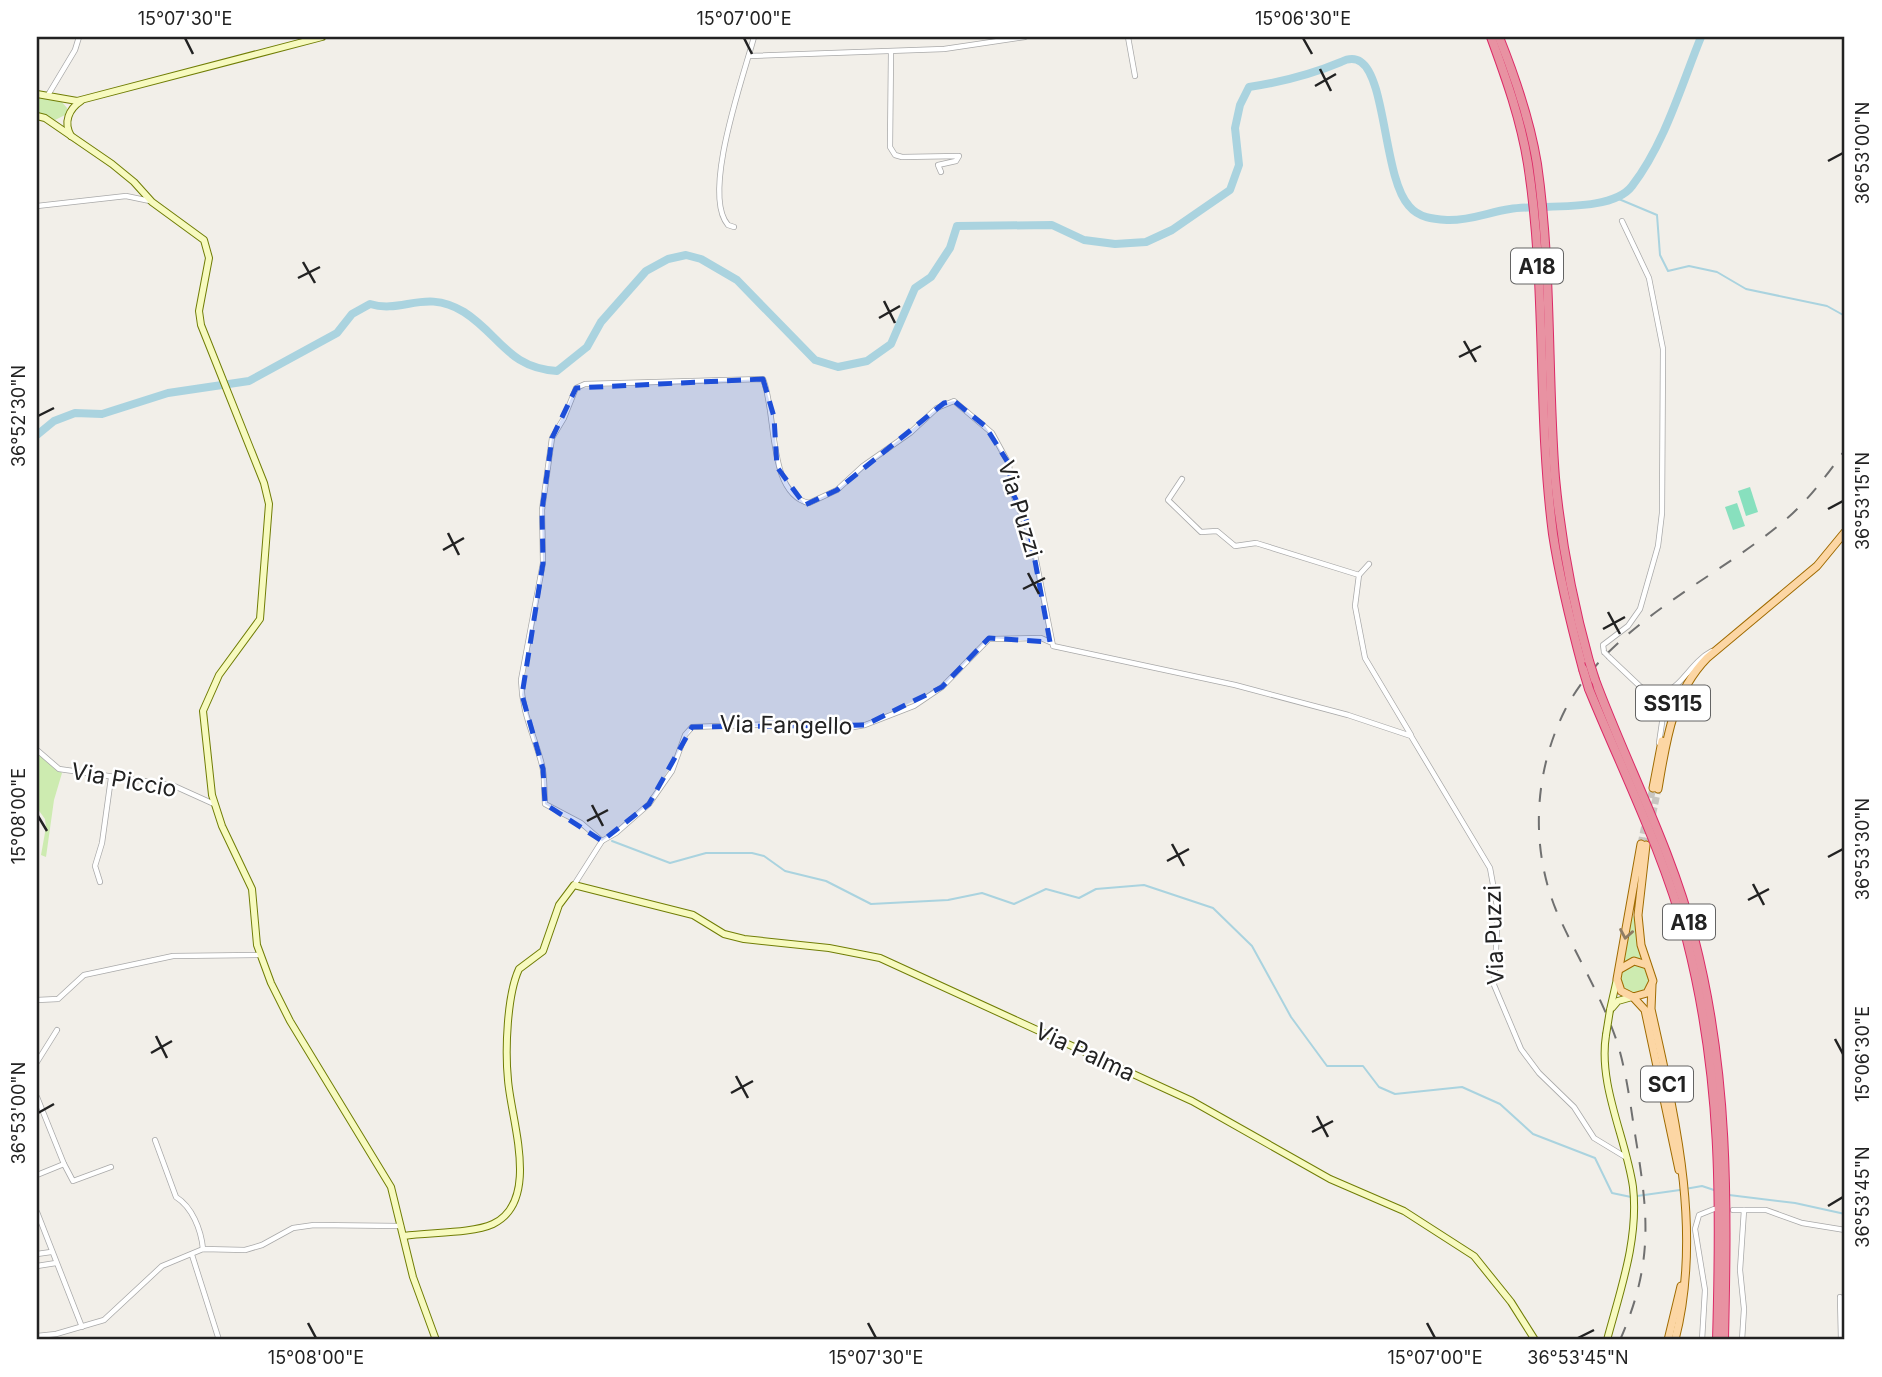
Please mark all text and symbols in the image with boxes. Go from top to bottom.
text: 15°07'30"E [138,8,232,29]
text: 15°07'00"E [697,8,791,29]
text: 15°06'30"E [1255,8,1351,29]
text: 36°53'00"N [1852,102,1873,204]
road number: A18 [1511,248,1563,284]
text: 36°52'30"N [8,365,29,467]
text: 36°53'15"N [1852,452,1873,550]
street label: Via Puzzi [992,457,1048,561]
road number: SS115 [1636,686,1710,720]
street label: Via Fangello [719,710,853,740]
street label: Via Piccio [69,757,179,803]
text: 15°08'00"E [8,768,29,864]
text: 36°53'30"N [1852,798,1873,900]
street label: Via Puzzi [1478,884,1510,986]
road number: A18 [1663,904,1715,940]
one-way arrow [1619,928,1634,939]
text: 15°06'30"E [1852,1006,1873,1102]
street label: Via Palma [1031,1017,1139,1087]
text: 36°53'00"N [8,1062,29,1164]
road number: SC1 [1641,1066,1693,1102]
text: 36°53'45"N [1852,1146,1873,1248]
text: 15°08'00"E [268,1347,364,1368]
text: 15°07'30"E [829,1347,923,1368]
text: 15°07'00"E [1388,1347,1482,1368]
text: 36°53'45"N [1527,1347,1629,1368]

